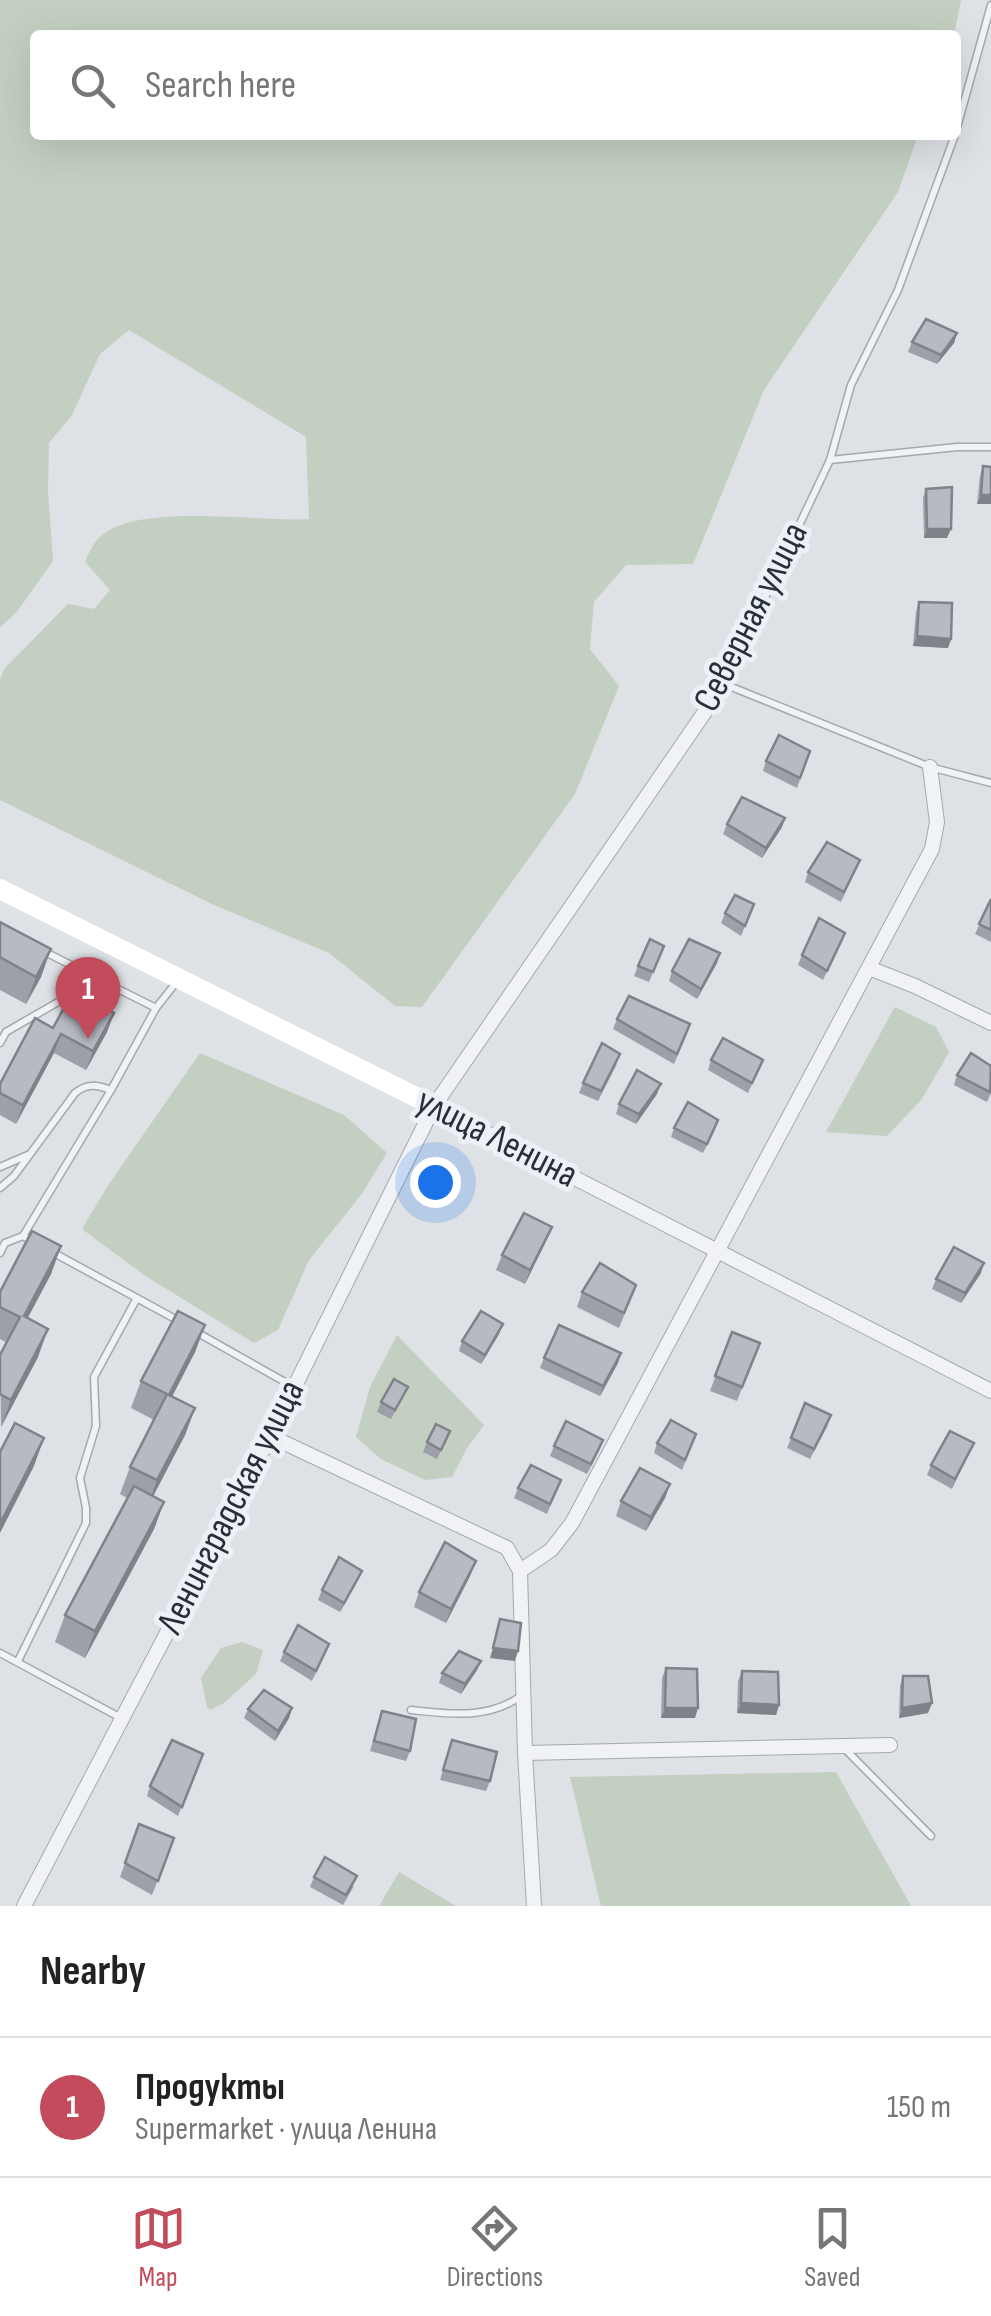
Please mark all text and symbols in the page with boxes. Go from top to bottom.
search box [30,30,961,140]
icon: search [65,58,120,113]
text: Search here [145,63,296,108]
street label: Северная улица [684,515,818,719]
pin: 1 [56,956,120,1039]
street label: улица Ленина [409,1078,585,1198]
your location [410,1157,461,1208]
street label: Ленинградская улица [147,1373,314,1642]
text: Nearby [40,1946,146,1997]
text: Продукты [135,2065,285,2110]
text: 1 [66,2088,79,2127]
text: 150 m [887,2088,951,2127]
text: Supermarket · улица Ленина [135,2110,437,2149]
tab: Map [131,2201,186,2294]
tab: Directions [447,2201,543,2294]
tab: Saved [804,2201,860,2294]

